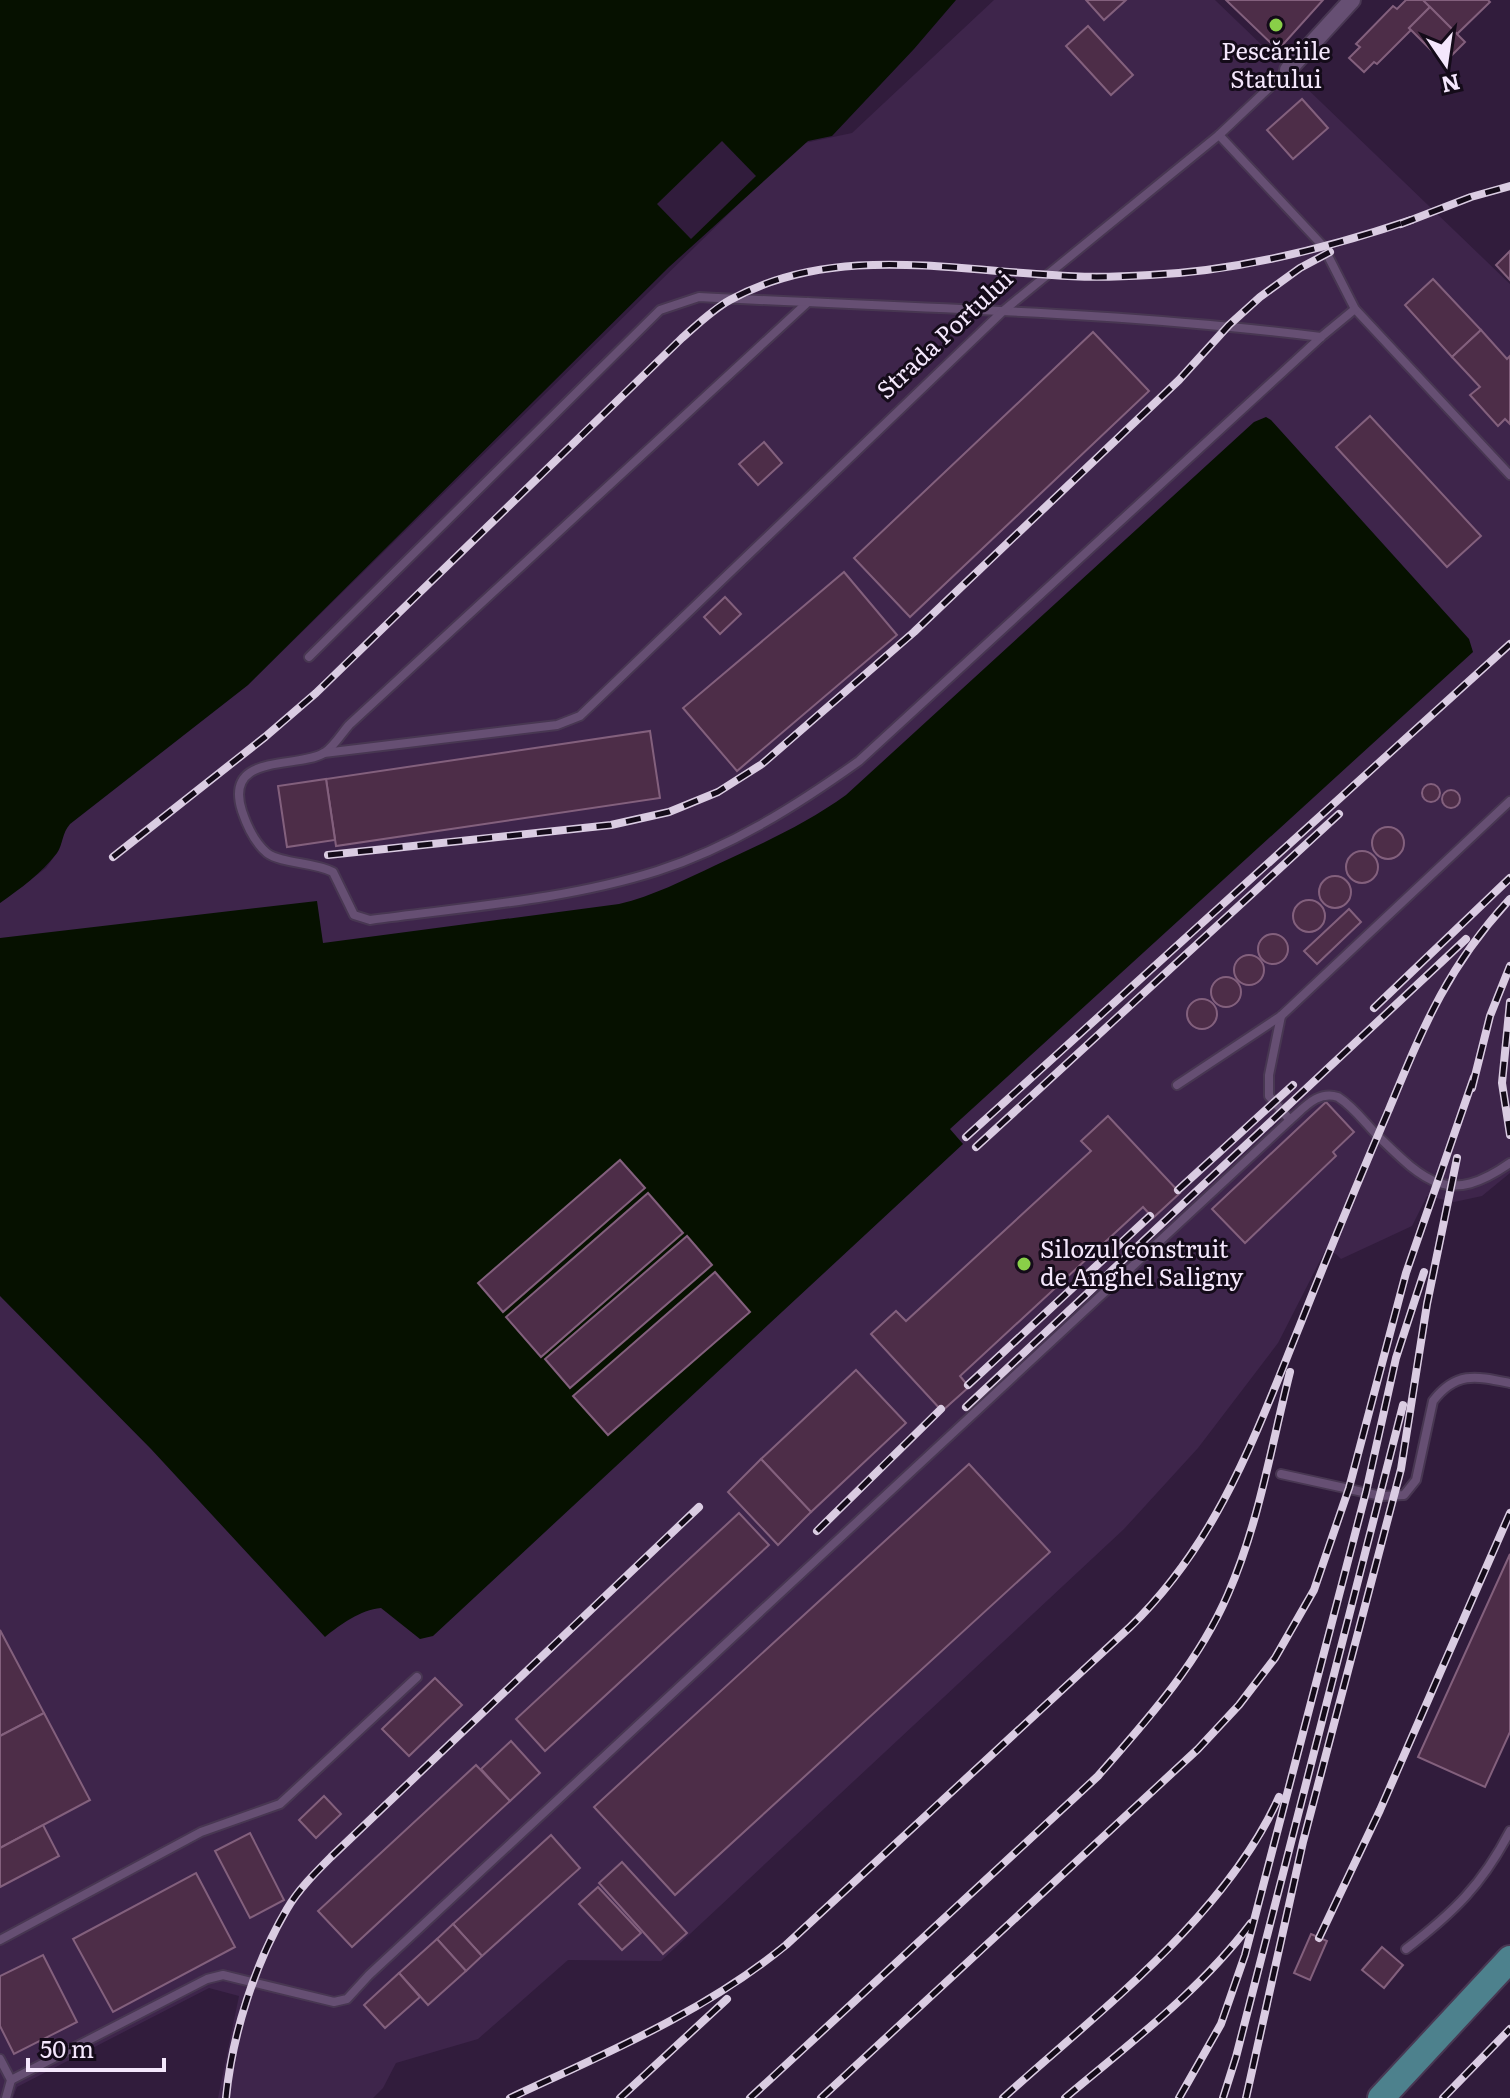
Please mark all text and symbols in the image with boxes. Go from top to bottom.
marker: Pescăriile Statului [1267,16,1285,34]
north arrow [1406,24,1486,104]
place label: Pescăriile Statului [1221,32,1331,95]
text: N [1438,67,1464,103]
street label: Strada Portului [867,261,1019,406]
place label: Silozul construit de Anghel Saligny [1040,1230,1244,1293]
marker: Silozul construit de Anghel Saligny [1015,1255,1033,1273]
scale bar [28,2022,164,2072]
text: 50 m [40,2030,94,2065]

